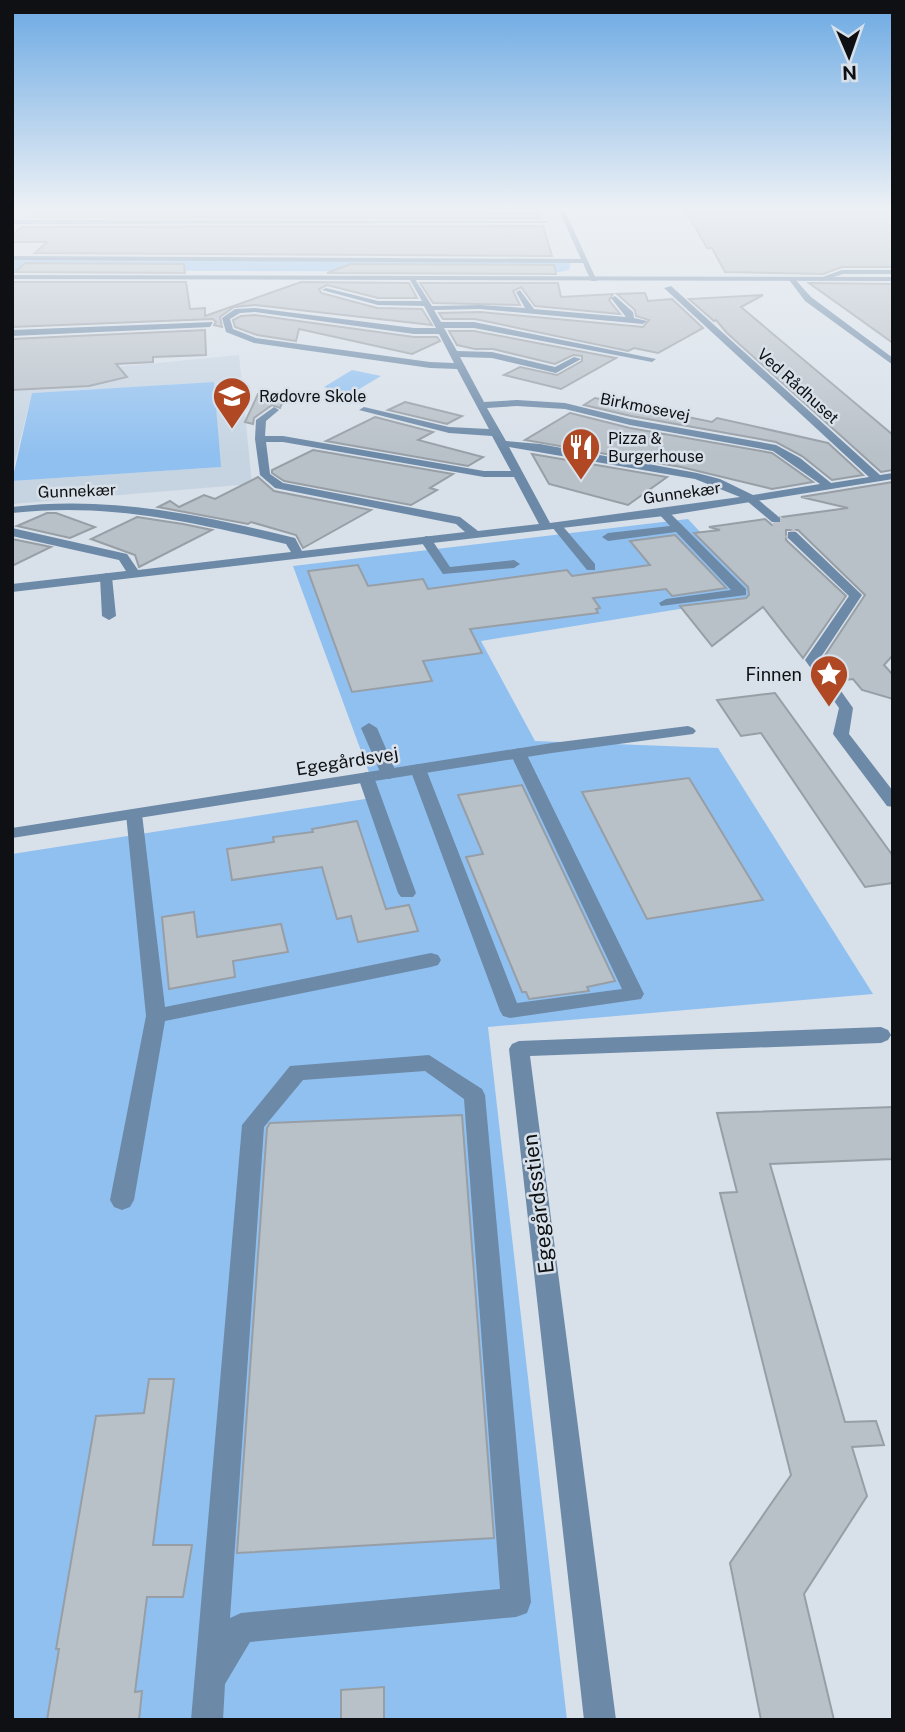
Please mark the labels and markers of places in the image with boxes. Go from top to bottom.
school or university icon: Rødovre Skole [211,375,253,430]
place label: Rødovre Skole [259,387,366,406]
restaurant icon: Pizza & Burgerhouse [560,426,602,481]
place label: Pizza & Burgerhouse [608,429,704,466]
place icon: Finnen [808,653,850,708]
place label: Finnen [745,664,802,685]

